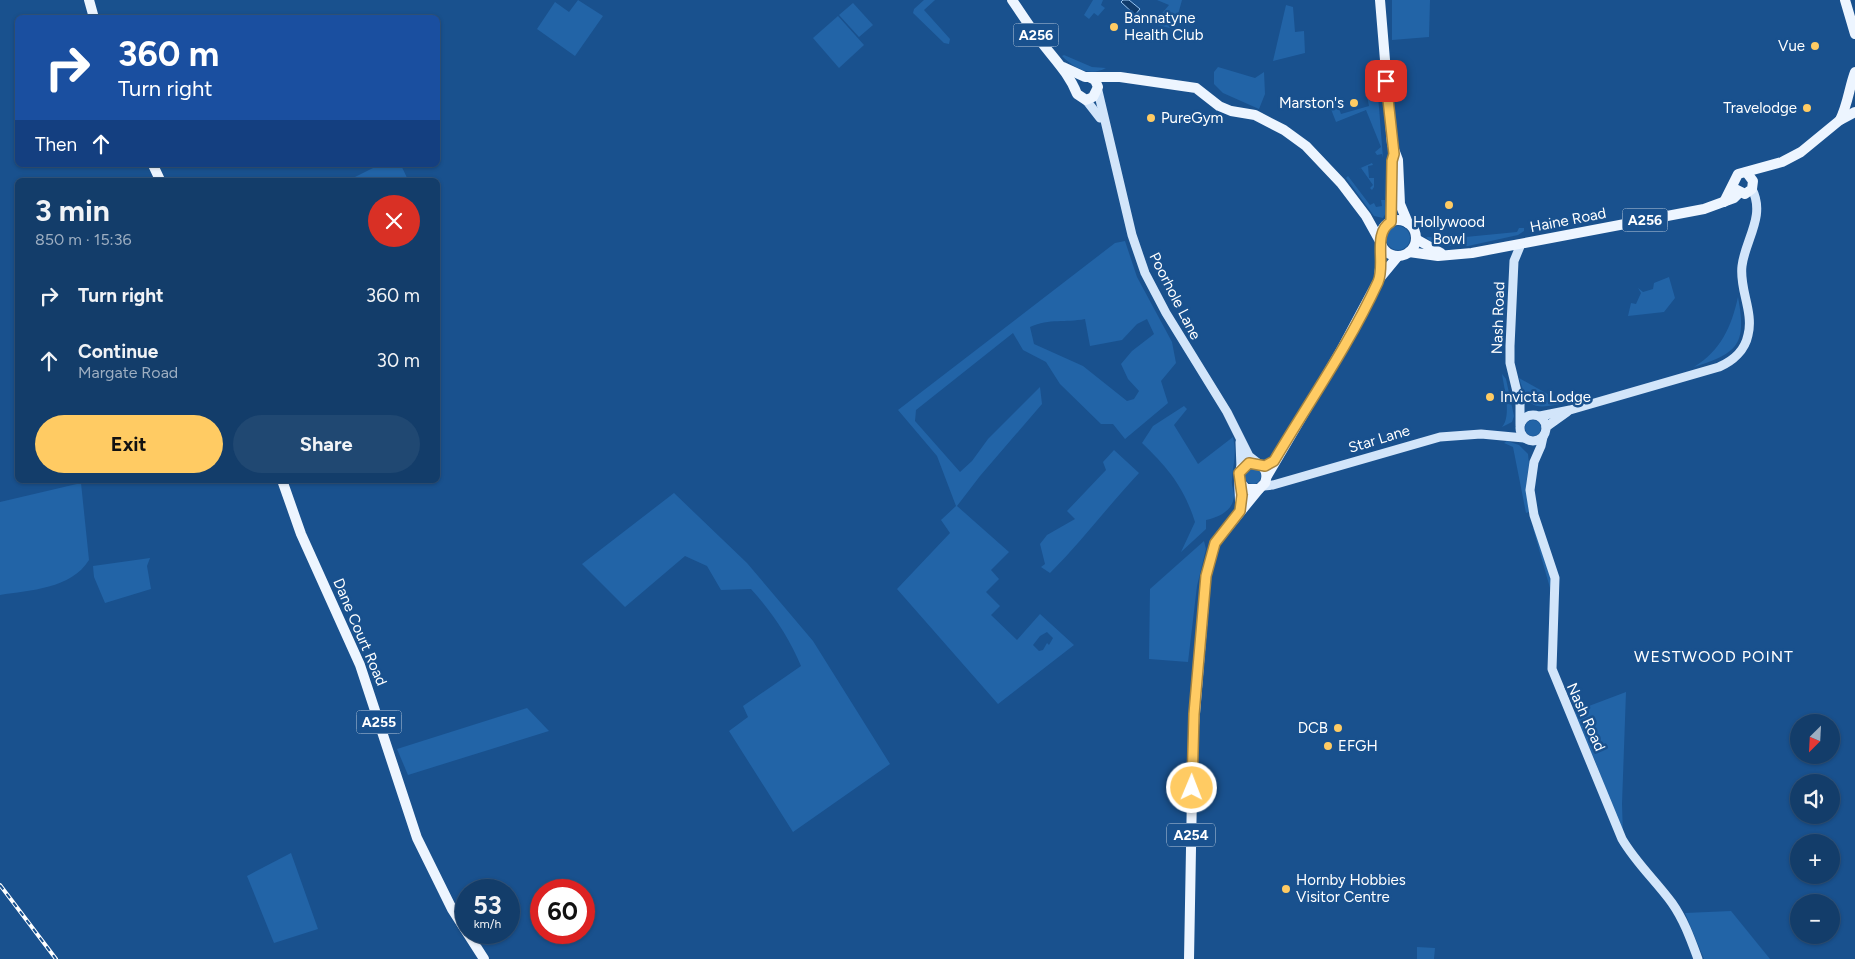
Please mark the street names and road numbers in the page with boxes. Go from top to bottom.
road number: A256 [1014,24,1058,46]
street label: Haine Road [1528,204,1608,236]
road number: A256 [1622,208,1668,232]
street label: Poorhole Lane [1145,249,1205,343]
street label: Nash Road [1488,281,1508,355]
street label: Star Lane [1346,421,1412,457]
street label: Dane Court Road [329,576,391,688]
street label: Nash Road [1563,680,1609,754]
road number: A255 [356,710,402,734]
road number: A254 [1167,824,1215,846]

